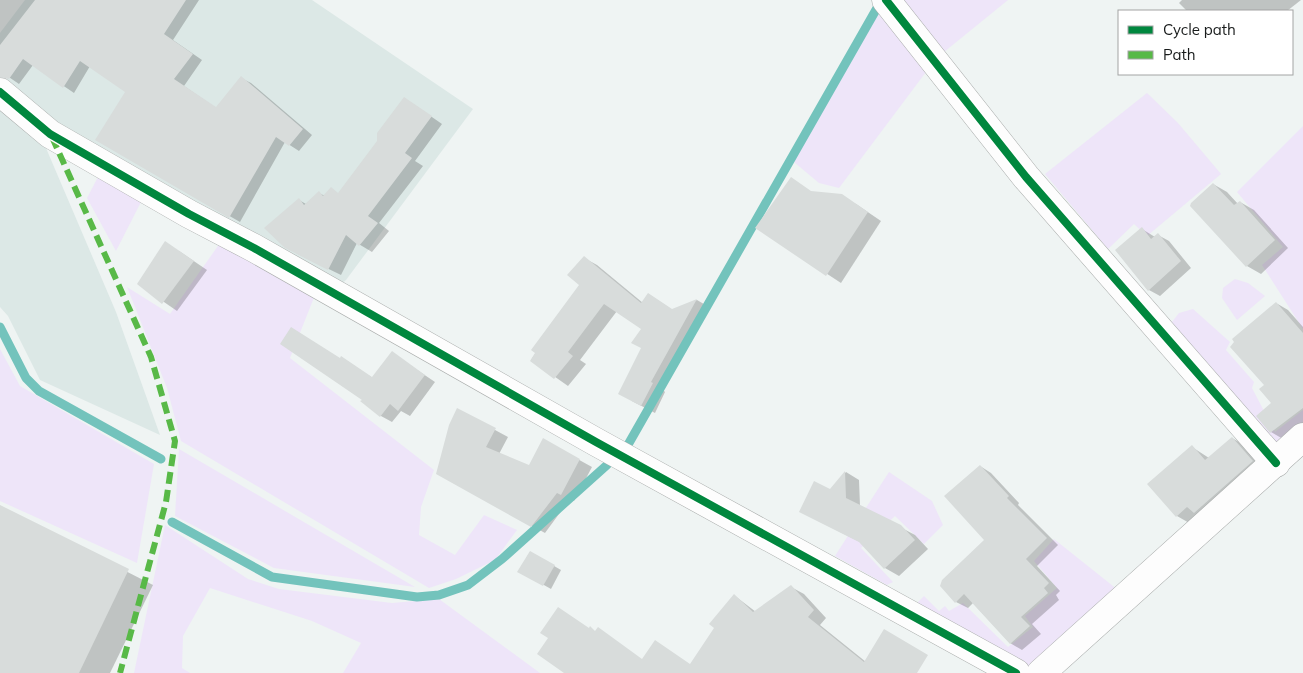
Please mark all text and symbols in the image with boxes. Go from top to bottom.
legend [1118,10,1293,75]
text: Cycle path [1163,20,1236,39]
text: Path [1163,45,1195,64]

